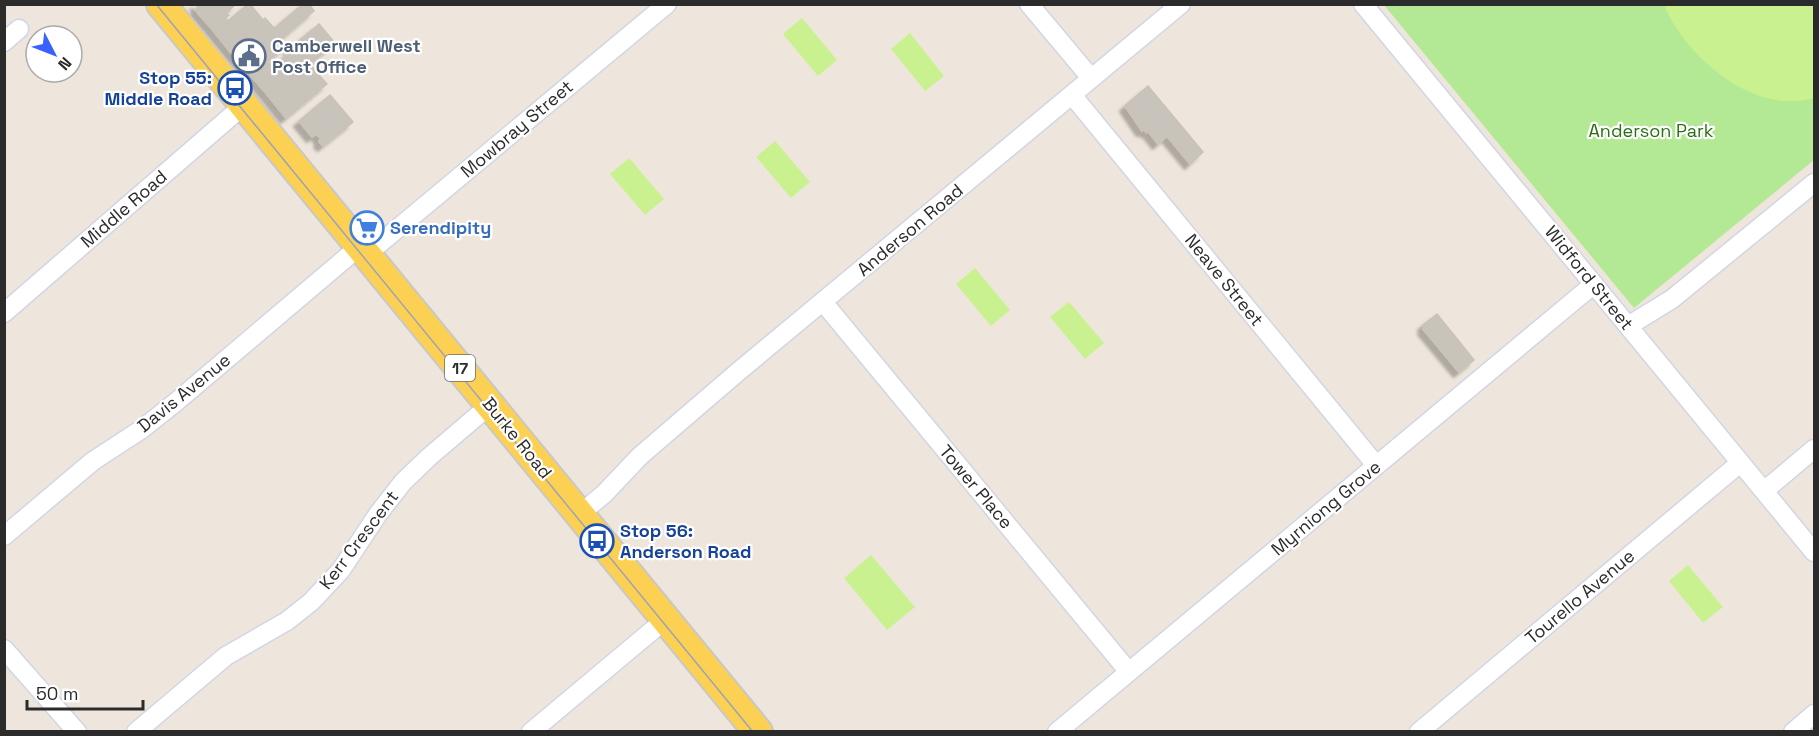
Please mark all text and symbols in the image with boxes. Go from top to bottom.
north arrow [24,24,84,84]
place label: Camberwell West Post Office [272,34,421,78]
public building icon: Camberwell West Post Office [231,38,267,74]
text: N [53,53,76,75]
place label: Stop 55: Middle Road [105,66,212,110]
bus stop icon: Stop 55: Middle Road [217,70,253,106]
street label: Mowbray Street [456,75,578,182]
park label: Anderson Park [1589,119,1714,142]
street label: Middle Road [76,165,172,252]
street label: Anderson Road [852,178,968,281]
supermarket icon: Serendipity [349,210,385,246]
place label: Serendipity [390,216,491,239]
street label: Widford Street [1540,221,1639,335]
street label: Neave Street [1180,229,1269,330]
street label: Davis Avenue [132,348,235,437]
road number: 17 [445,355,475,381]
street label: Burke Road [477,392,557,483]
street label: Tower Place [935,440,1018,533]
street label: Myrniong Grove [1266,455,1385,560]
street label: Kerr Crescent [314,486,403,594]
place label: Stop 56: Anderson Road [620,519,752,563]
bus stop icon: Stop 56: Anderson Road [579,523,615,559]
street label: Tourello Avenue [1520,544,1639,649]
scale bar [27,673,142,711]
text: 50 m [36,682,78,705]

